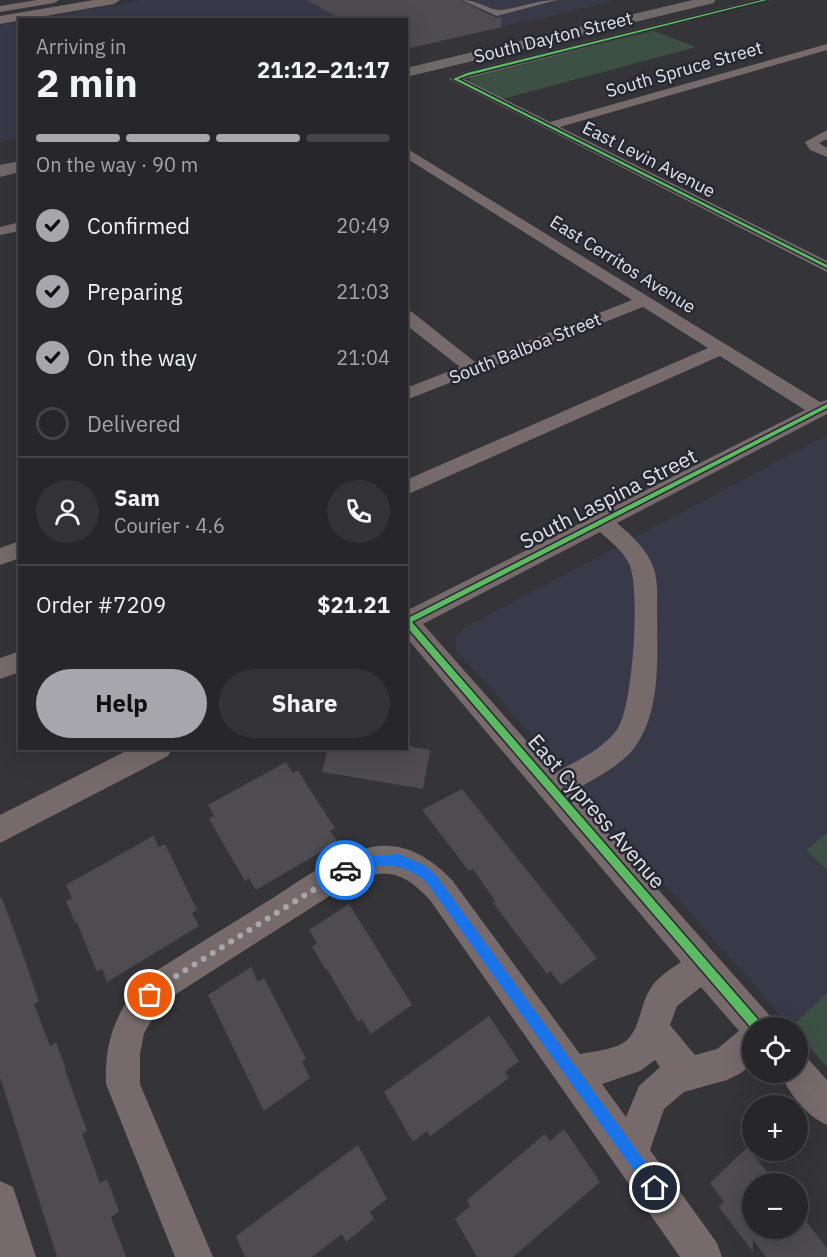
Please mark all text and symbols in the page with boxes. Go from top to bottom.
street label: South Dayton Street [471,6,635,68]
text: Arriving in [36,33,126,60]
street label: South Spruce Street [603,36,765,102]
text: 21:12–21:17 [257,55,390,84]
text: 2 min [36,57,138,108]
street label: East Levin Avenue [579,116,719,202]
text: On the way · 90 m [36,151,198,178]
icon: check [36,209,69,242]
street label: East Cerritos Avenue [546,210,700,318]
text: Confirmed [87,211,190,240]
text: 20:49 [336,212,390,239]
icon: check [36,275,69,308]
text: Preparing [87,277,182,306]
text: 21:03 [336,278,390,305]
street label: South Balboa Street [446,307,604,389]
icon: check [36,341,69,374]
text: On the way [87,343,197,372]
text: 21:04 [336,344,390,371]
text: Delivered [87,409,181,438]
street label: South Laspina Street [515,441,701,555]
button: person [36,480,99,543]
button: phone [327,480,390,543]
text: Sam [114,483,160,512]
text: Courier · 4.6 [114,512,225,539]
text: Order #7209 [36,590,166,619]
text: $21.21 [317,590,390,619]
button: Help [36,669,207,738]
button: Share [219,669,390,738]
street label: East Cypress Avenue [522,728,672,894]
courier [315,840,375,900]
icon: car [329,854,362,887]
pin [124,969,175,1020]
icon: bag [133,978,166,1011]
map controls [742,1017,808,1239]
button: locate [742,1017,808,1083]
button: + [742,1095,808,1161]
pin [629,1162,680,1213]
icon: home [638,1171,671,1204]
button: − [742,1173,808,1239]

